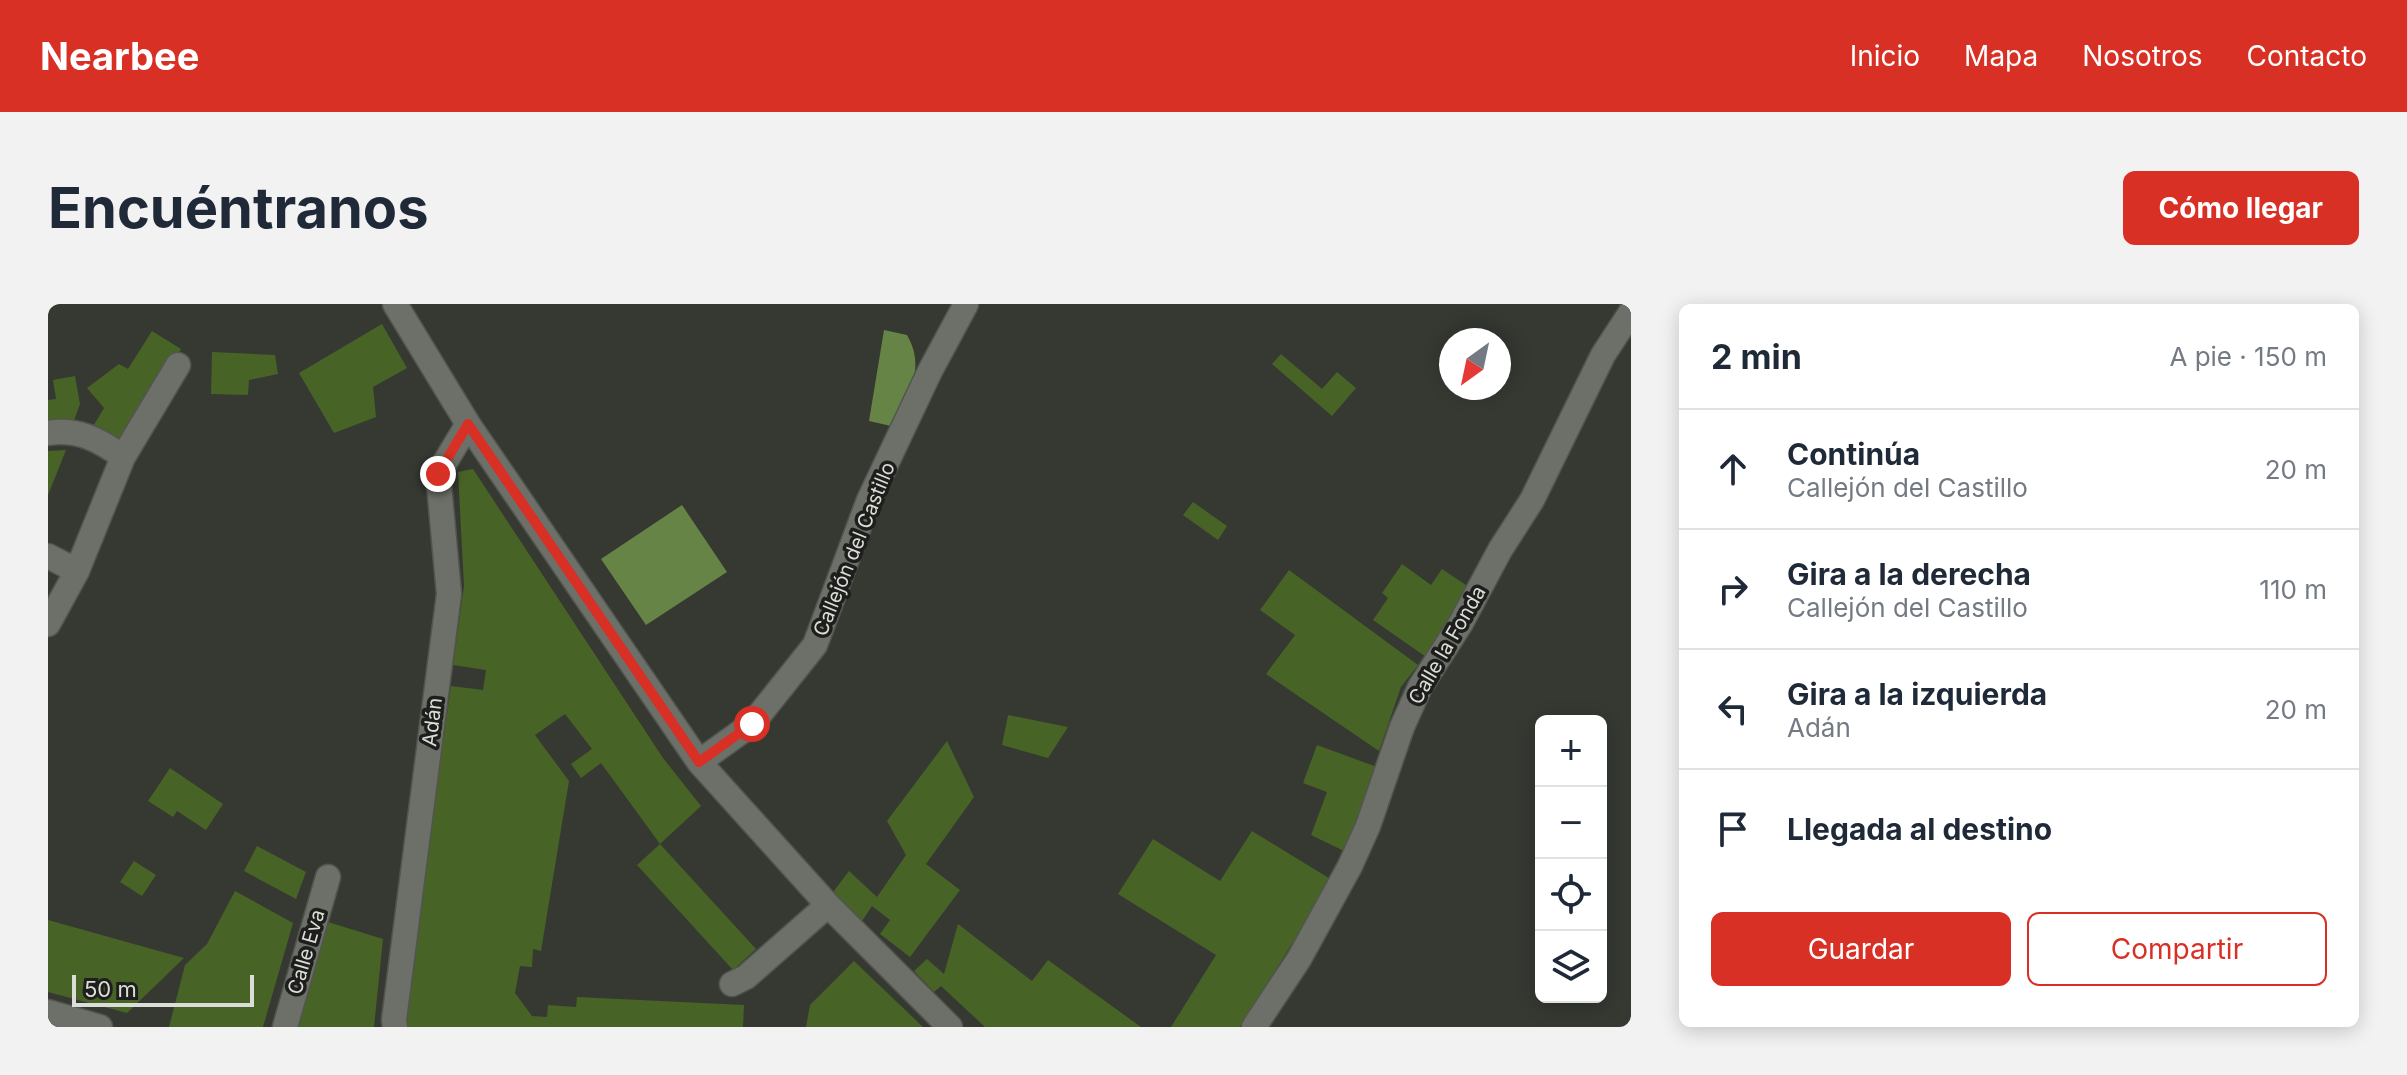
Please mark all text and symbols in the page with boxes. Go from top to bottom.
text: Nearbee [40,33,199,79]
text: Inicio [1850,39,1920,73]
text: Mapa [1964,39,2038,73]
text: Nosotros [2082,39,2203,73]
text: Contacto [2247,39,2367,73]
button: Cómo llegar [2123,171,2359,245]
text: Encuéntranos [48,174,429,242]
north arrow [1439,328,1511,400]
text: 2 min [1711,336,1802,377]
text: A pie · 150 m [2169,341,2327,372]
text: Continúa [1787,436,1920,472]
icon: ahead [1711,447,1755,491]
text: 20 m [2265,454,2327,485]
route end [420,456,456,492]
street label: Callejón del Castillo [808,459,900,639]
text: Callejón del Castillo [1787,472,2028,503]
text: Gira a la derecha [1787,556,2031,592]
icon: right [1711,567,1755,611]
text: 110 m [2259,574,2327,605]
street label: Calle la Fonda [1403,581,1491,709]
text: Callejón del Castillo [1787,592,2028,623]
text: Gira a la izquierda [1787,676,2047,712]
icon: left [1711,687,1755,731]
text: 20 m [2265,694,2327,725]
street label: Adán [417,696,447,748]
route start [734,706,770,742]
text: Adán [1787,712,1851,743]
map controls [1535,715,1607,1003]
button: + [1535,715,1607,787]
button: − [1535,787,1607,859]
icon: arrive [1711,807,1755,851]
text: Llegada al destino [1787,811,2052,847]
button: locate [1535,859,1607,931]
street label: Calle Eva [282,907,330,997]
button: Guardar [1711,912,2011,986]
button: Compartir [2027,912,2327,986]
button: layers [1535,931,1607,1003]
scale bar [72,971,254,1007]
text: 50 m [84,976,137,1002]

